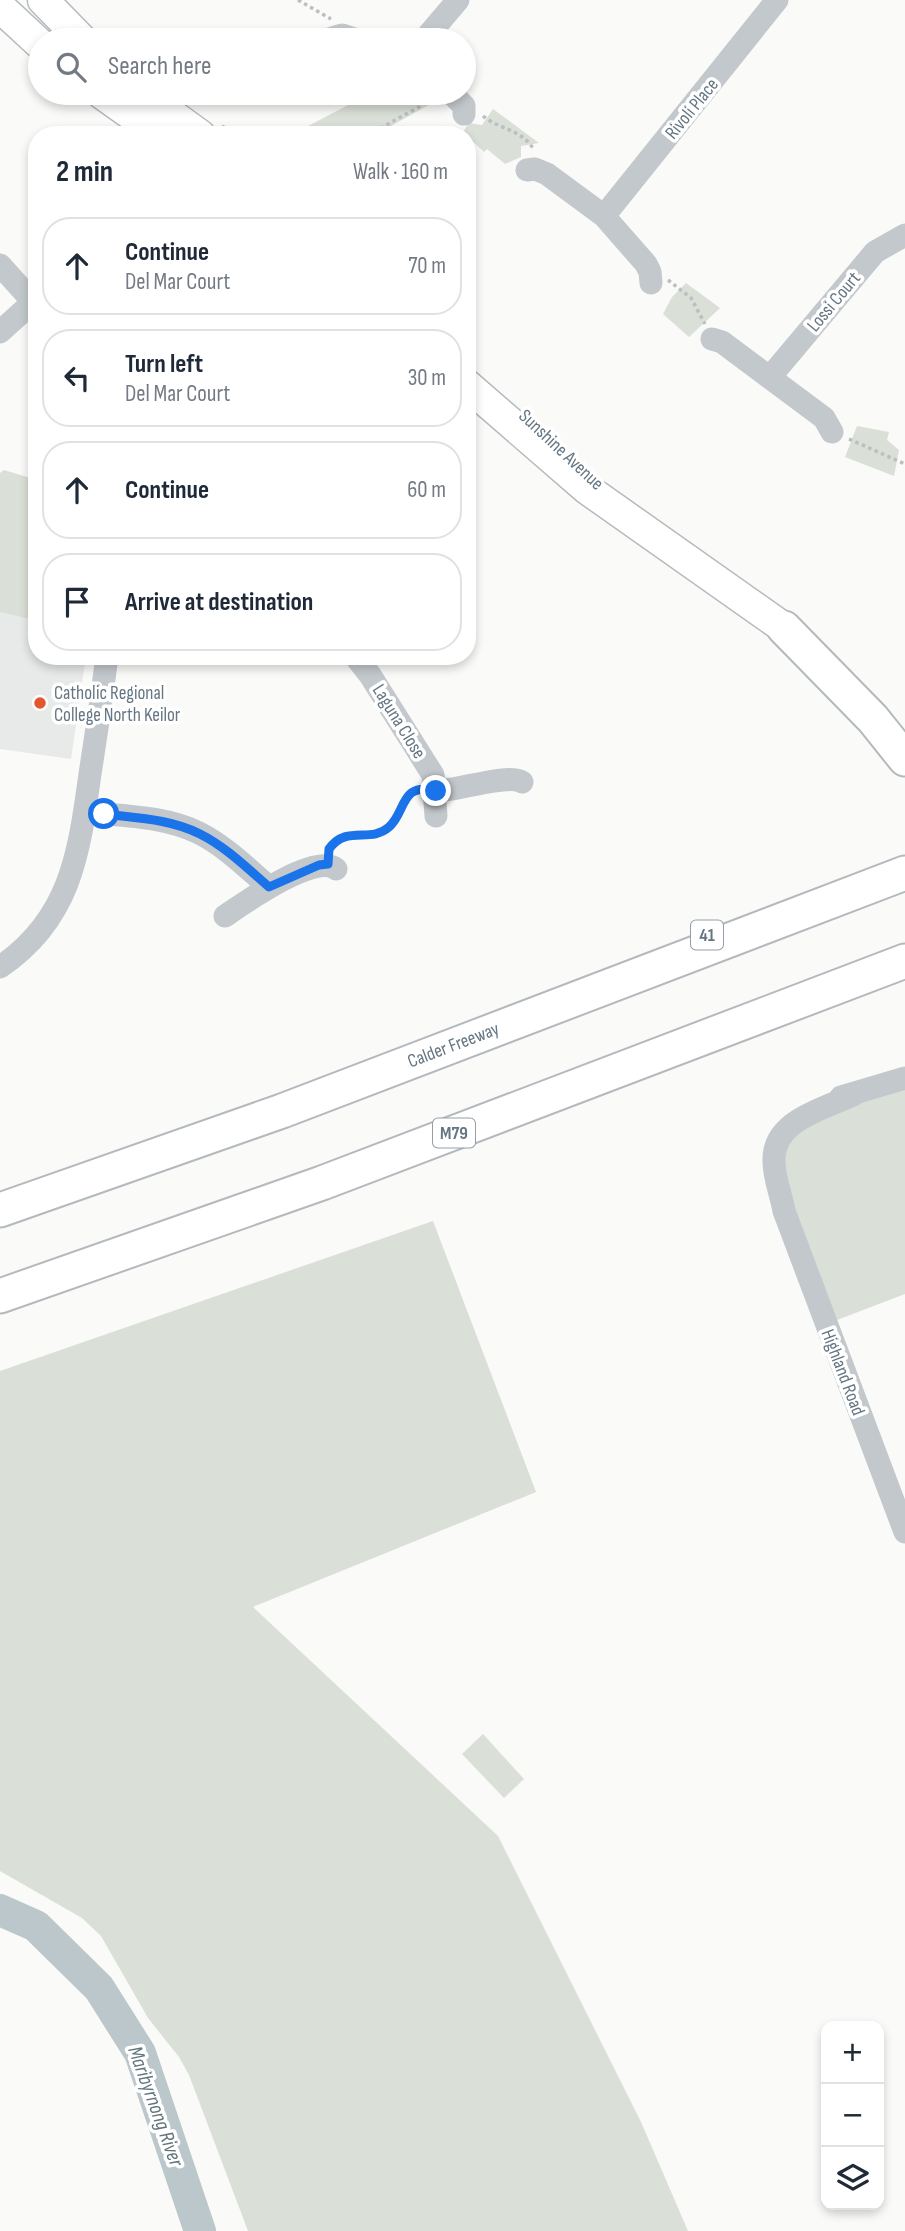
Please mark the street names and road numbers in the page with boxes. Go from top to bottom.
street label: Rivoli Place [661,74,724,144]
street label: Lossi Court [803,267,866,337]
street label: Sunshine Avenue [514,405,608,495]
street label: Laguna Close [367,680,431,763]
road number: 41 [691,920,723,950]
street label: Calder Freeway [404,1017,503,1073]
road number: M79 [433,1118,475,1148]
street label: Highland Road [816,1326,870,1419]

